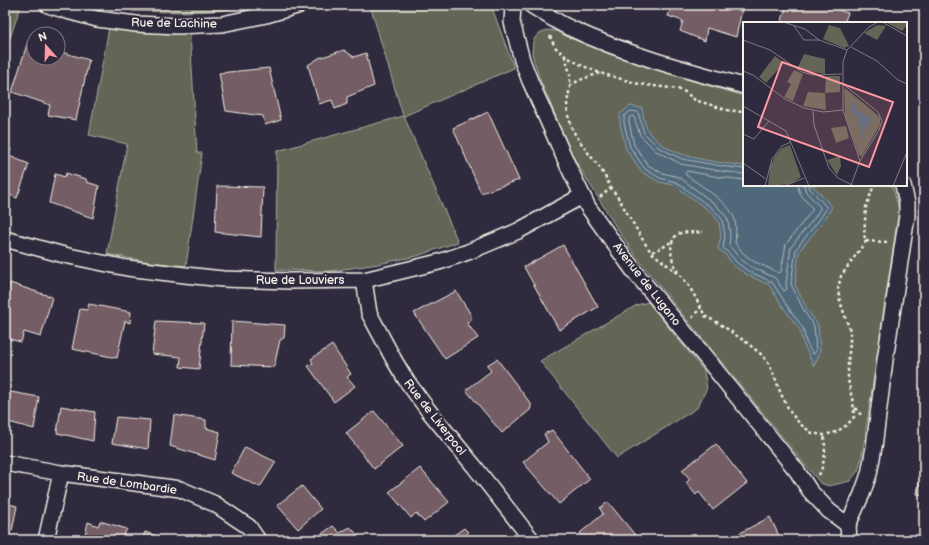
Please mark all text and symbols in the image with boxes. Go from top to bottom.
street label: Rue de Lachine [131,15,217,32]
inset map [743,22,907,186]
north arrow [26,26,66,66]
text: N [37,30,49,45]
street label: Avenue de Lugano [609,240,684,329]
street label: Rue de Louviers [256,273,344,288]
street label: Rue de Liverpool [400,376,469,458]
street label: Rue de Lombardie [76,469,178,498]

